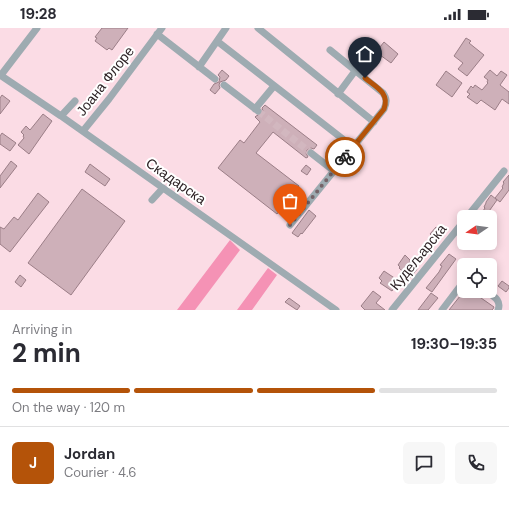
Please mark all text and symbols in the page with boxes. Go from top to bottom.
text: 19:28 [20,4,57,24]
pin [348,37,382,78]
street label: Јоана Флоре [72,42,138,120]
icon: home [354,43,376,65]
courier [325,137,365,177]
icon: bike [334,146,356,168]
street label: Скадарска [142,154,210,208]
pin [273,184,307,225]
icon: bag [279,190,301,212]
north arrow [457,210,497,250]
map controls [457,210,497,298]
street label: Кудељарска [386,220,450,294]
button: locate [457,258,497,298]
text: Arriving in [12,321,72,338]
text: 19:30–19:35 [411,334,497,354]
text: 2 min [12,336,81,370]
text: On the way · 120 m [12,399,125,416]
button: chat [403,442,445,484]
button: phone [455,442,497,484]
text: Jordan [64,444,115,464]
text: J [29,453,37,473]
text: Courier · 4.6 [64,464,136,481]

